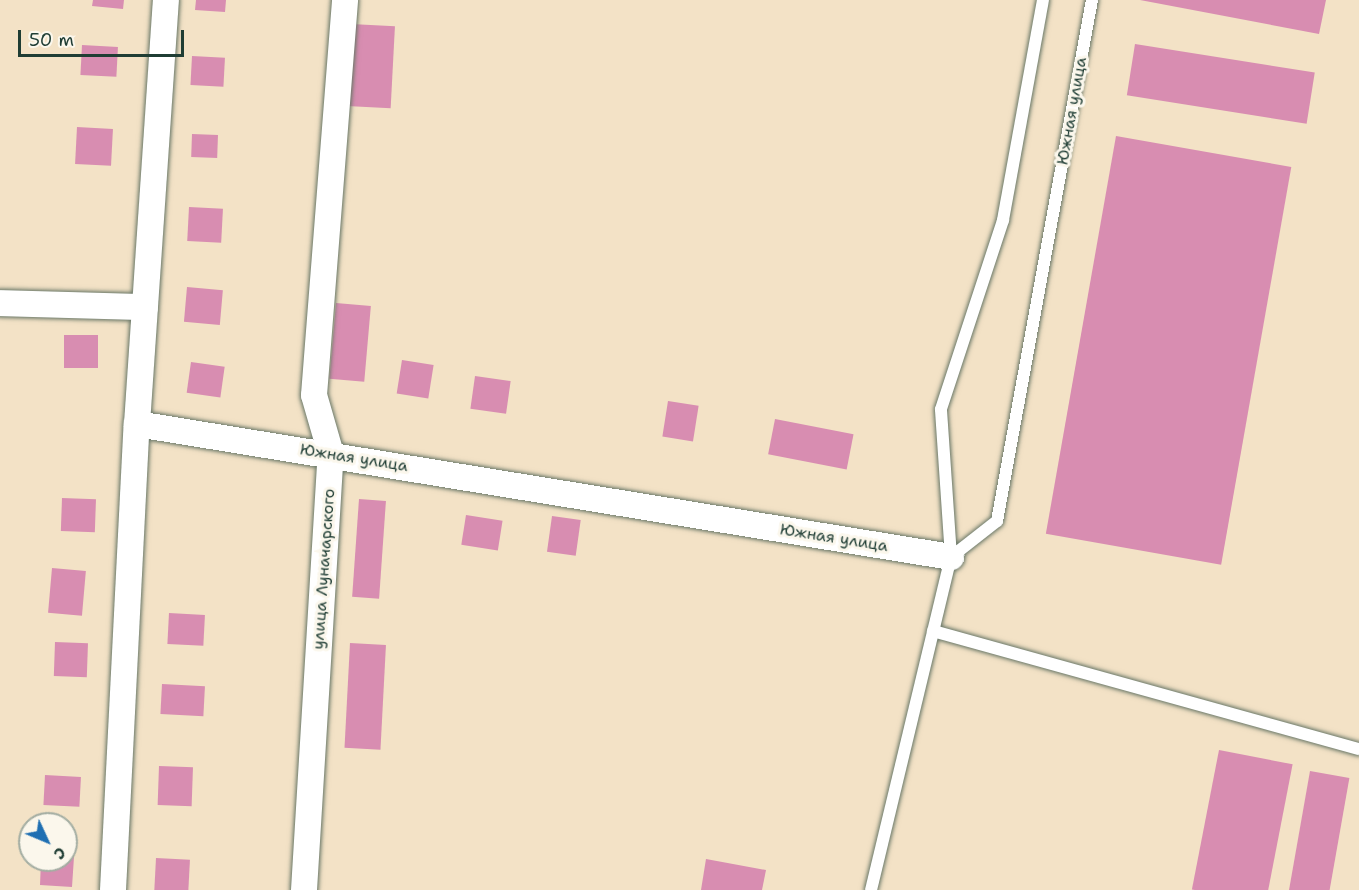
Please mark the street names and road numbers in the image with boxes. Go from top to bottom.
street label: Южная улица [1053,56,1091,166]
street label: Южная улица [299,440,409,476]
street label: улица Луначарского [309,488,339,650]
street label: Южная улица [779,520,889,556]

